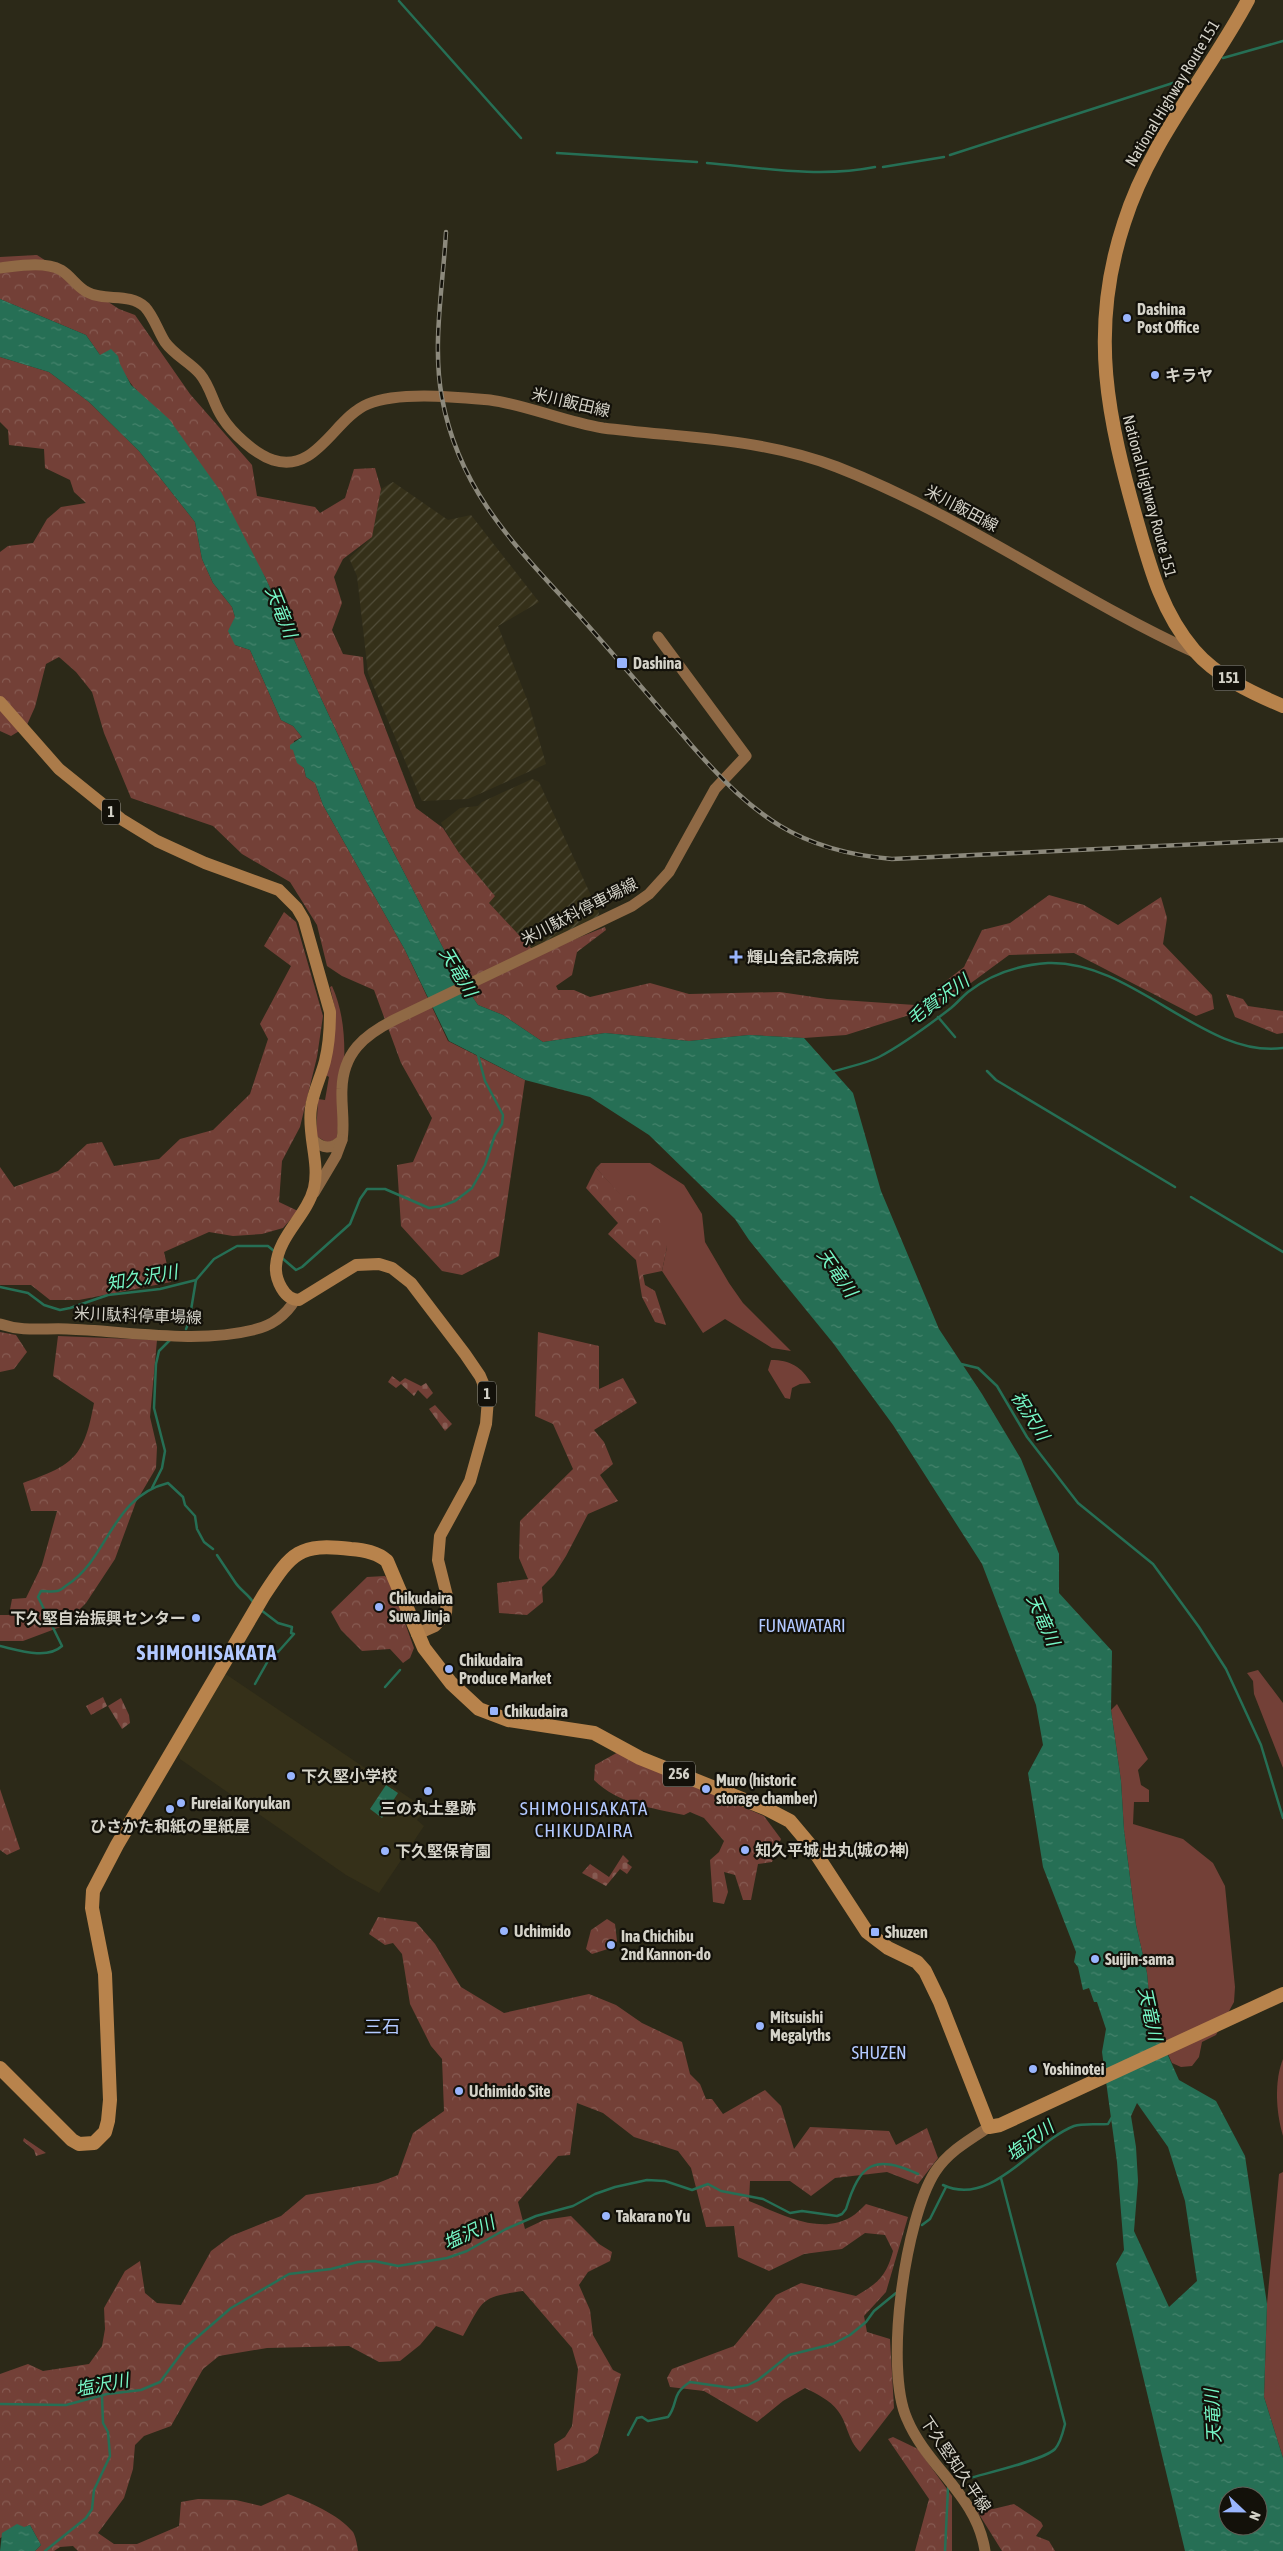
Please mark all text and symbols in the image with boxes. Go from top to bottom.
street label: National Highway Route 151 [1121,17,1224,170]
place label: Dashina Post Office [1137,300,1200,336]
marker: Dashina Post Office [1121,312,1133,324]
place label: キラヤ [1165,366,1213,384]
marker: キラヤ [1149,369,1161,381]
street label: 米川飯田線 [530,384,612,420]
street label: National Highway Route 151 [1119,413,1180,579]
street label: 米川飯田線 [922,481,1002,535]
water label: 天竜川 [262,583,302,643]
place label: Dashina [633,654,682,672]
marker: Dashina [615,656,629,670]
road number: 151 [1213,666,1245,690]
road number: 1 [102,800,120,824]
street label: 米川駄科停車場線 [518,874,640,948]
water label: 天竜川 [436,943,482,1002]
place label: 輝山会記念病院 [747,948,859,966]
marker: 輝山会記念病院 [729,950,743,964]
water label: 毛賀沢川 [902,969,975,1029]
water label: 天竜川 [813,1245,863,1302]
water label: 知久沢川 [105,1261,181,1294]
street label: 米川駄科停車場線 [74,1304,202,1326]
road number: 1 [478,1382,496,1406]
water label: 祝沢川 [1007,1387,1055,1446]
place label: Chikudaira Suwa Jinja [389,1589,453,1625]
water label: 天竜川 [1023,1591,1065,1651]
marker: Chikudaira Suwa Jinja [373,1601,385,1613]
place label: 下久堅自治振興センター [10,1609,186,1627]
marker: 下久堅自治振興センター [190,1612,202,1624]
district label: FUNAWATARI [758,1615,846,1636]
district label: SHIMOHISAKATA [137,1640,277,1664]
place label: Chikudaira Produce Market [459,1651,552,1687]
marker: Chikudaira Produce Market [443,1663,455,1675]
place label: Chikudaira [504,1702,568,1720]
marker: Chikudaira [488,1705,500,1717]
road number: 256 [663,1762,695,1786]
place label: 下久堅小学校 [301,1767,397,1785]
marker: 下久堅小学校 [285,1770,297,1782]
place label: Muro (historic storage chamber) [716,1771,818,1807]
marker: Muro (historic storage chamber) [700,1783,712,1795]
marker: 三の丸土塁跡 [422,1785,434,1797]
place label: Fureiai Koryukan [191,1794,291,1812]
marker: Fureiai Koryukan [175,1797,187,1809]
district label: SHIMOHISAKATA CHIKUDAIRA [520,1797,648,1841]
place label: 三の丸土塁跡 [380,1799,476,1817]
marker: ひさかた和紙の里紙屋 [164,1803,176,1815]
place label: ひさかた和紙の里紙屋 [90,1817,250,1835]
place label: 知久平城 出丸(城の神) [755,1841,909,1859]
place label: 下久堅保育園 [395,1842,491,1860]
marker: 知久平城 出丸(城の神) [739,1844,751,1856]
marker: 下久堅保育園 [379,1845,391,1857]
place label: Uchimido [514,1922,572,1940]
place label: Shuzen [885,1923,928,1941]
marker: Uchimido [498,1925,510,1937]
marker: Shuzen [869,1926,881,1938]
place label: Ina Chichibu 2nd Kannon-do [621,1927,711,1963]
marker: Ina Chichibu 2nd Kannon-do [605,1939,617,1951]
place label: Suijin-sama [1105,1950,1174,1968]
marker: Suijin-sama [1089,1953,1101,1965]
water label: 天竜川 [1135,1985,1167,2044]
place label: Mitsuishi Megalyths [770,2008,831,2044]
district label: 三石 [364,2016,400,2037]
marker: Mitsuishi Megalyths [754,2020,766,2032]
district label: SHUZEN [851,2042,907,2063]
place label: Yoshinotei [1042,2060,1105,2078]
marker: Yoshinotei [1027,2063,1039,2075]
place label: Uchimido Site [469,2082,550,2100]
marker: Uchimido Site [453,2085,465,2097]
water label: 塩沢川 [1002,2115,1059,2165]
place label: Takara no Yu [616,2207,690,2225]
marker: Takara no Yu [600,2210,612,2222]
water label: 塩沢川 [440,2211,500,2253]
water label: 塩沢川 [73,2369,132,2400]
water label: 天竜川 [1200,2387,1224,2444]
street label: 下久堅知久平線 [917,2413,995,2515]
north arrow [1218,2486,1268,2536]
text: N [1246,2509,1264,2523]

